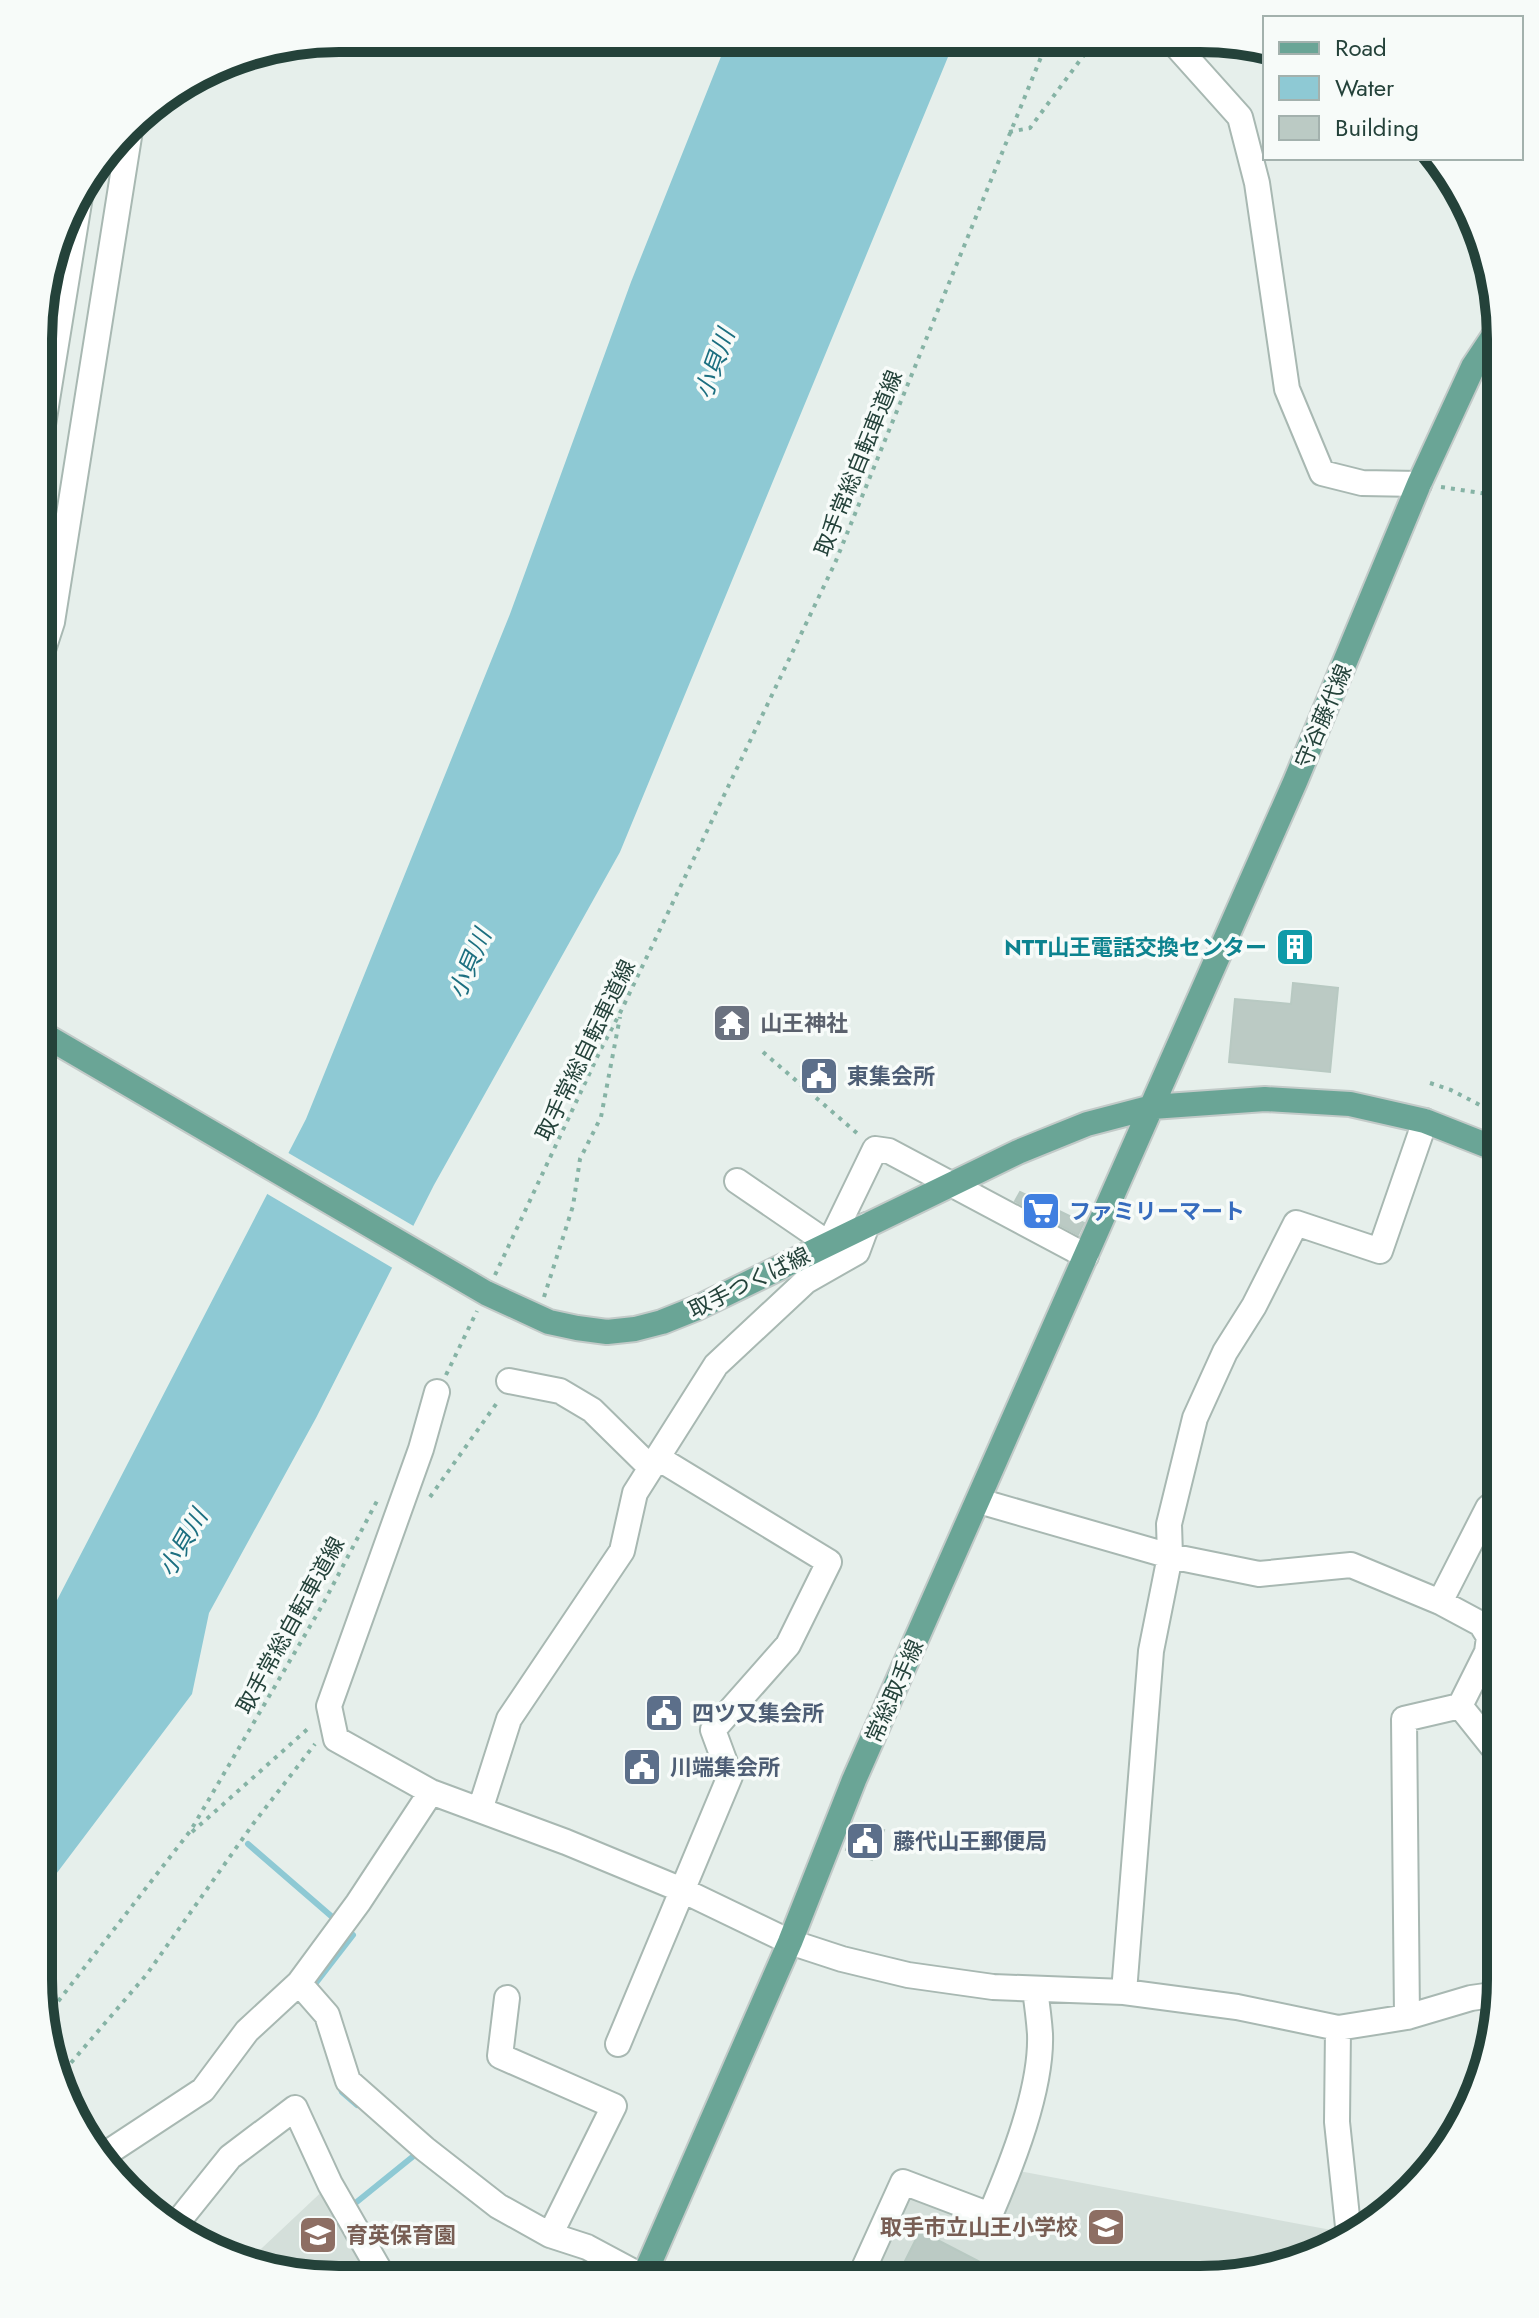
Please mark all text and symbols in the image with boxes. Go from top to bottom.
legend [1263,16,1523,160]
text: Road [1335,30,1387,65]
text: Water [1335,70,1395,105]
text: Building [1335,110,1419,145]
water label: 小貝川 [686,321,744,404]
street label: 取手常総自転車道線 [806,365,910,561]
street label: 守谷藤代線 [1287,659,1359,773]
water label: 小貝川 [439,921,501,1004]
building icon: NTT山王電話交換センター [1274,926,1316,968]
place label: NTT山王電話交換センター [1004,931,1267,963]
street label: 取手常総自転車道線 [527,954,643,1146]
temple icon: 山王神社 [711,1002,753,1044]
place label: 山王神社 [760,1007,848,1039]
public building icon: 東集会所 [798,1055,840,1097]
place label: 東集会所 [847,1060,935,1092]
supermarket icon: ファミリーマート [1020,1190,1062,1232]
place label: ファミリーマート [1069,1195,1245,1227]
street label: 取手つくば線 [683,1239,815,1325]
water label: 小貝川 [149,1500,217,1583]
street label: 取手常総自転車道線 [228,1531,352,1719]
street label: 常総取手線 [857,1634,931,1748]
public building icon: 四ツ又集会所 [643,1692,685,1734]
place label: 四ツ又集会所 [692,1697,824,1729]
public building icon: 川端集会所 [621,1746,663,1788]
place label: 川端集会所 [670,1751,780,1783]
public building icon: 藤代山王郵便局 [844,1820,886,1862]
place label: 藤代山王郵便局 [893,1825,1047,1857]
school or university icon: 取手市立山王小学校 [1085,2206,1127,2248]
place label: 取手市立山王小学校 [880,2211,1078,2243]
school or university icon: 育英保育園 [297,2214,339,2256]
place label: 育英保育園 [346,2219,456,2251]

